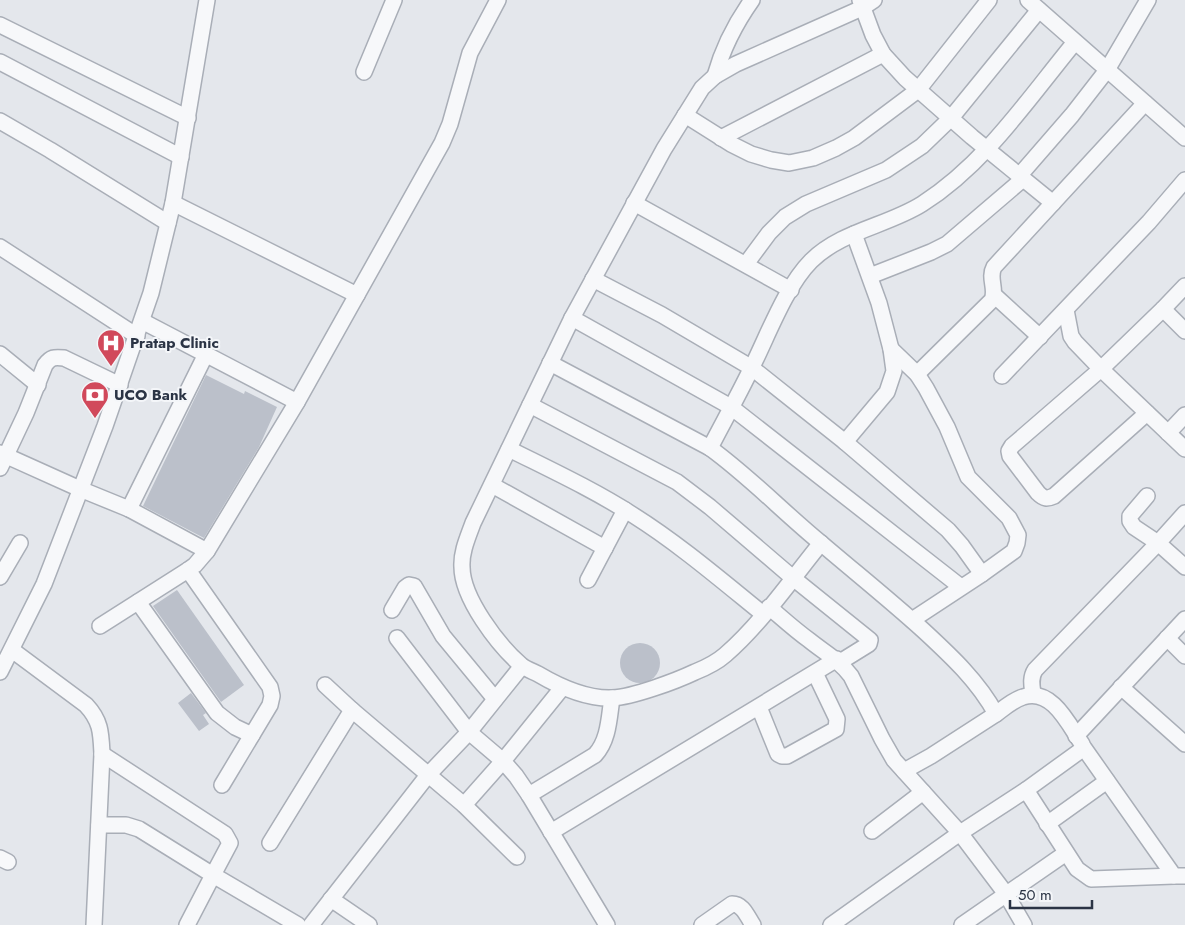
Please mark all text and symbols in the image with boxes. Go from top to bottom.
hospital icon: Pratap Clinic [96,328,126,367]
place label: Pratap Clinic [130,332,219,354]
bank icon: UCO Bank [80,380,110,419]
place label: UCO Bank [114,384,188,406]
scale bar [1010,878,1092,910]
text: 50 m [1018,884,1052,906]

